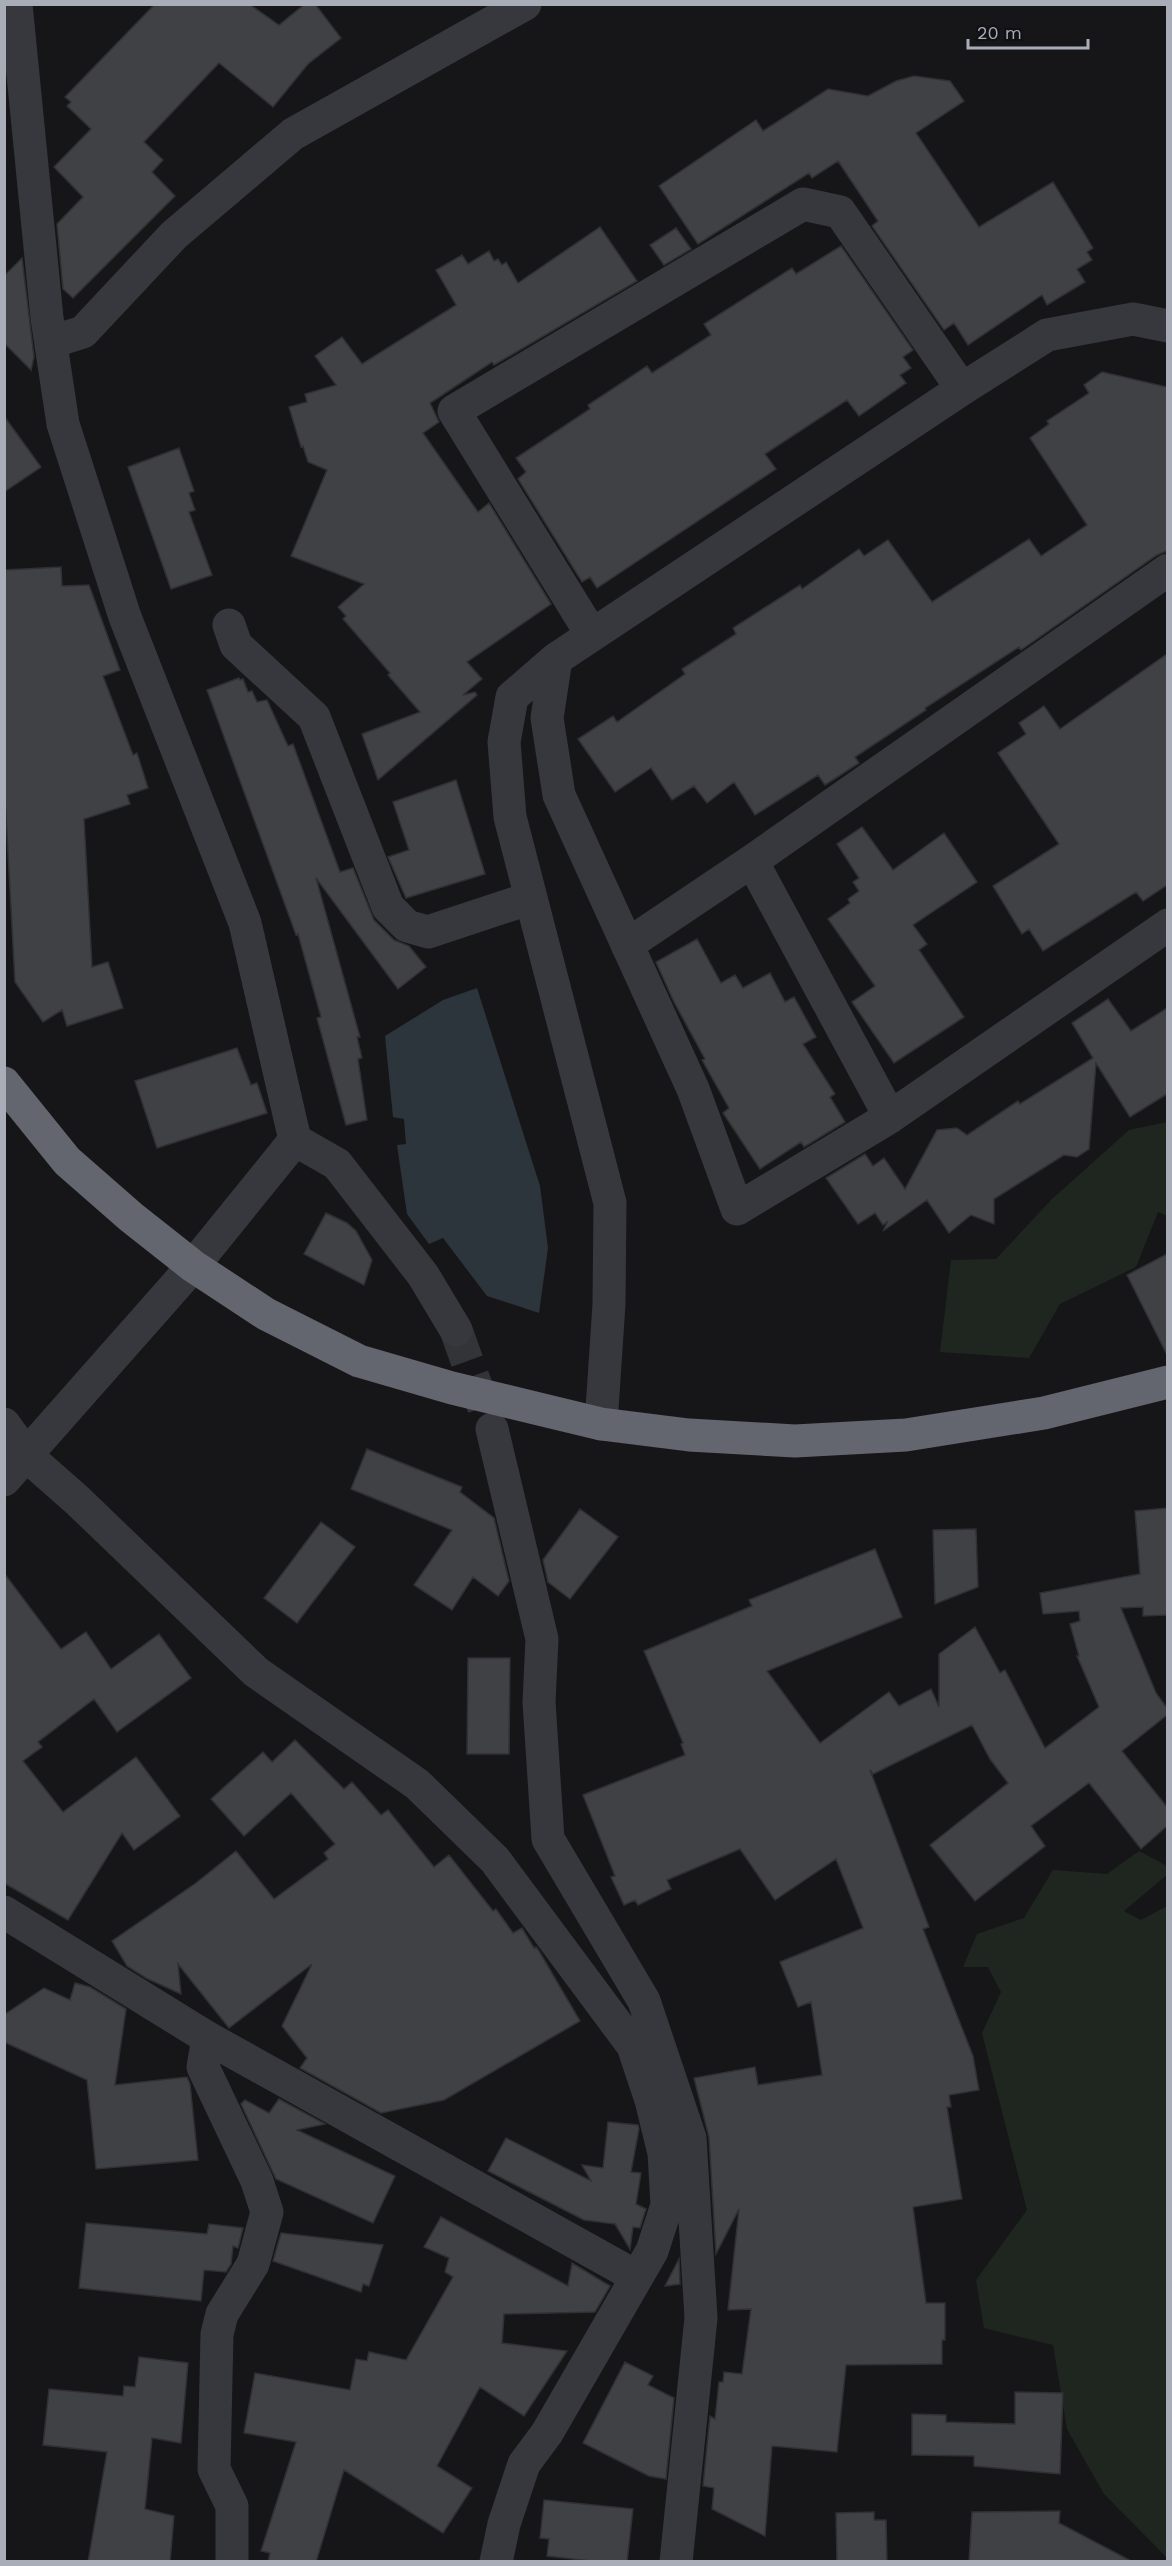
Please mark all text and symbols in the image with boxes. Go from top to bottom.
scale bar [968,12,1088,50]
text: 20 m [977,22,1022,43]

